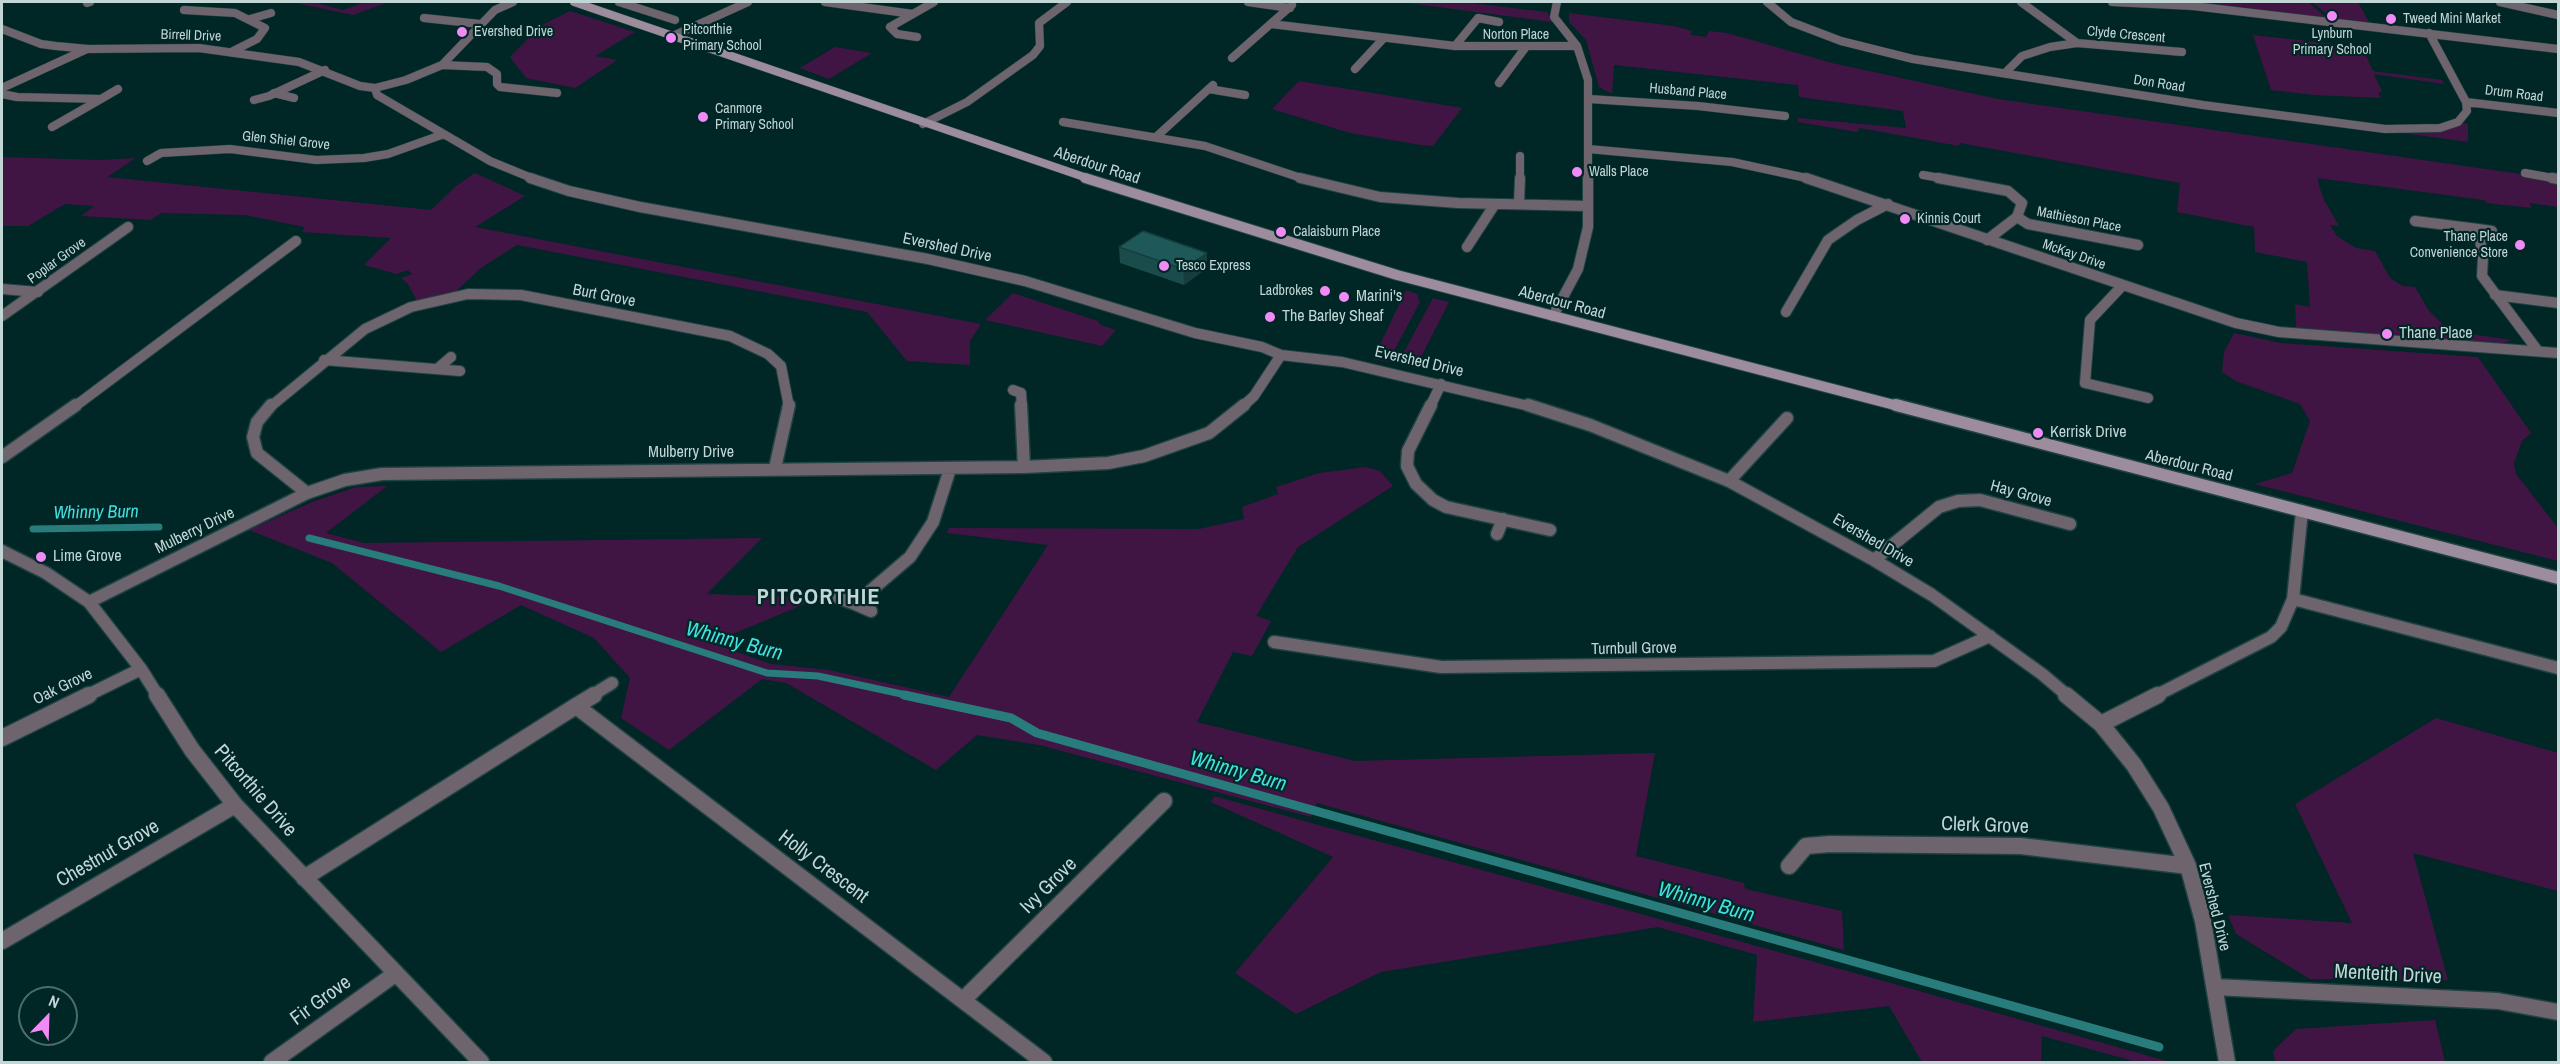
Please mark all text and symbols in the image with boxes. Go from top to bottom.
marker: Lynburn Primary School [2325,9,2339,23]
place label: Tweed Mini Market [2403,11,2501,27]
marker: Tweed Mini Market [2384,12,2398,26]
place label: Pitcorthie Primary School [683,22,761,54]
street label: Clyde Crescent [2086,23,2166,47]
place label: Evershed Drive [474,24,553,40]
marker: Evershed Drive [455,25,469,39]
place label: Lynburn Primary School [2293,26,2371,58]
street label: Birrell Drive [160,27,222,45]
street label: Norton Place [1483,27,1549,43]
marker: Pitcorthie Primary School [664,31,678,45]
street label: Don Road [2132,72,2186,96]
street label: Husband Place [1648,80,1728,104]
street label: Drum Road [2484,82,2544,106]
place label: Canmore Primary School [715,101,793,134]
marker: Canmore Primary School [696,110,710,124]
street label: Glen Shiel Grove [241,128,331,154]
street label: Aberdour Road [1052,143,1142,189]
place label: Walls Place [1589,164,1649,180]
marker: Walls Place [1570,165,1584,179]
street label: Mathieson Place [2035,204,2123,236]
place label: Kinnis Court [1917,211,1981,227]
marker: Kinnis Court [1898,212,1912,226]
place label: Calaisburn Place [1293,224,1380,240]
marker: Calaisburn Place [1274,225,1288,239]
street label: Evershed Drive [901,229,993,267]
place label: Thane Place Convenience Store [2410,229,2508,262]
street label: Poplar Grove [25,234,89,288]
street label: McKay Drive [2040,236,2108,274]
marker: Thane Place Convenience Store [2513,238,2527,252]
place label: Tesco Express [1176,258,1251,274]
marker: Tesco Express [1157,259,1171,273]
street label: Burt Grove [571,281,637,311]
street label: Aberdour Road [1517,282,1607,324]
place label: Ladbrokes [1259,283,1313,299]
marker: Ladbrokes [1318,284,1332,298]
place label: Marini's [1356,287,1402,307]
marker: Marini's [1337,290,1351,304]
place label: The Barley Sheaf [1282,307,1383,327]
marker: The Barley Sheaf [1263,310,1277,324]
place label: Thane Place [2399,324,2473,344]
marker: Thane Place [2380,327,2394,341]
street label: Evershed Drive [1373,342,1465,382]
place label: Kerrisk Drive [2050,423,2127,443]
marker: Kerrisk Drive [2031,426,2045,440]
street label: Mulberry Drive [648,443,734,463]
street label: Aberdour Road [2144,446,2234,486]
street label: Hay Grove [1988,477,2054,511]
water label: Whinny Burn [53,501,139,525]
street label: Mulberry Drive [152,504,238,558]
street label: Evershed Drive [1829,510,1917,572]
place label: Lime Grove [53,547,122,567]
marker: Lime Grove [34,550,48,564]
district label: PITCORTHIE [757,585,881,611]
water label: Whinny Burn [683,617,785,667]
street label: Turnbull Grove [1591,639,1677,659]
street label: Oak Grove [30,664,96,710]
street label: Pitcorthie Drive [209,740,301,842]
water label: Whinny Burn [1187,746,1289,798]
street label: Clerk Grove [1941,812,2029,840]
street label: Chestnut Grove [52,815,164,893]
street label: Holly Crescent [773,825,873,909]
street label: Ivy Grove [1016,853,1082,919]
street label: Evershed Drive [2194,861,2234,953]
water label: Whinny Burn [1655,877,1757,929]
street label: Menteith Drive [2334,960,2442,990]
street label: Fir Grove [286,971,356,1031]
north arrow [18,986,78,1046]
text: N [46,989,63,1013]

